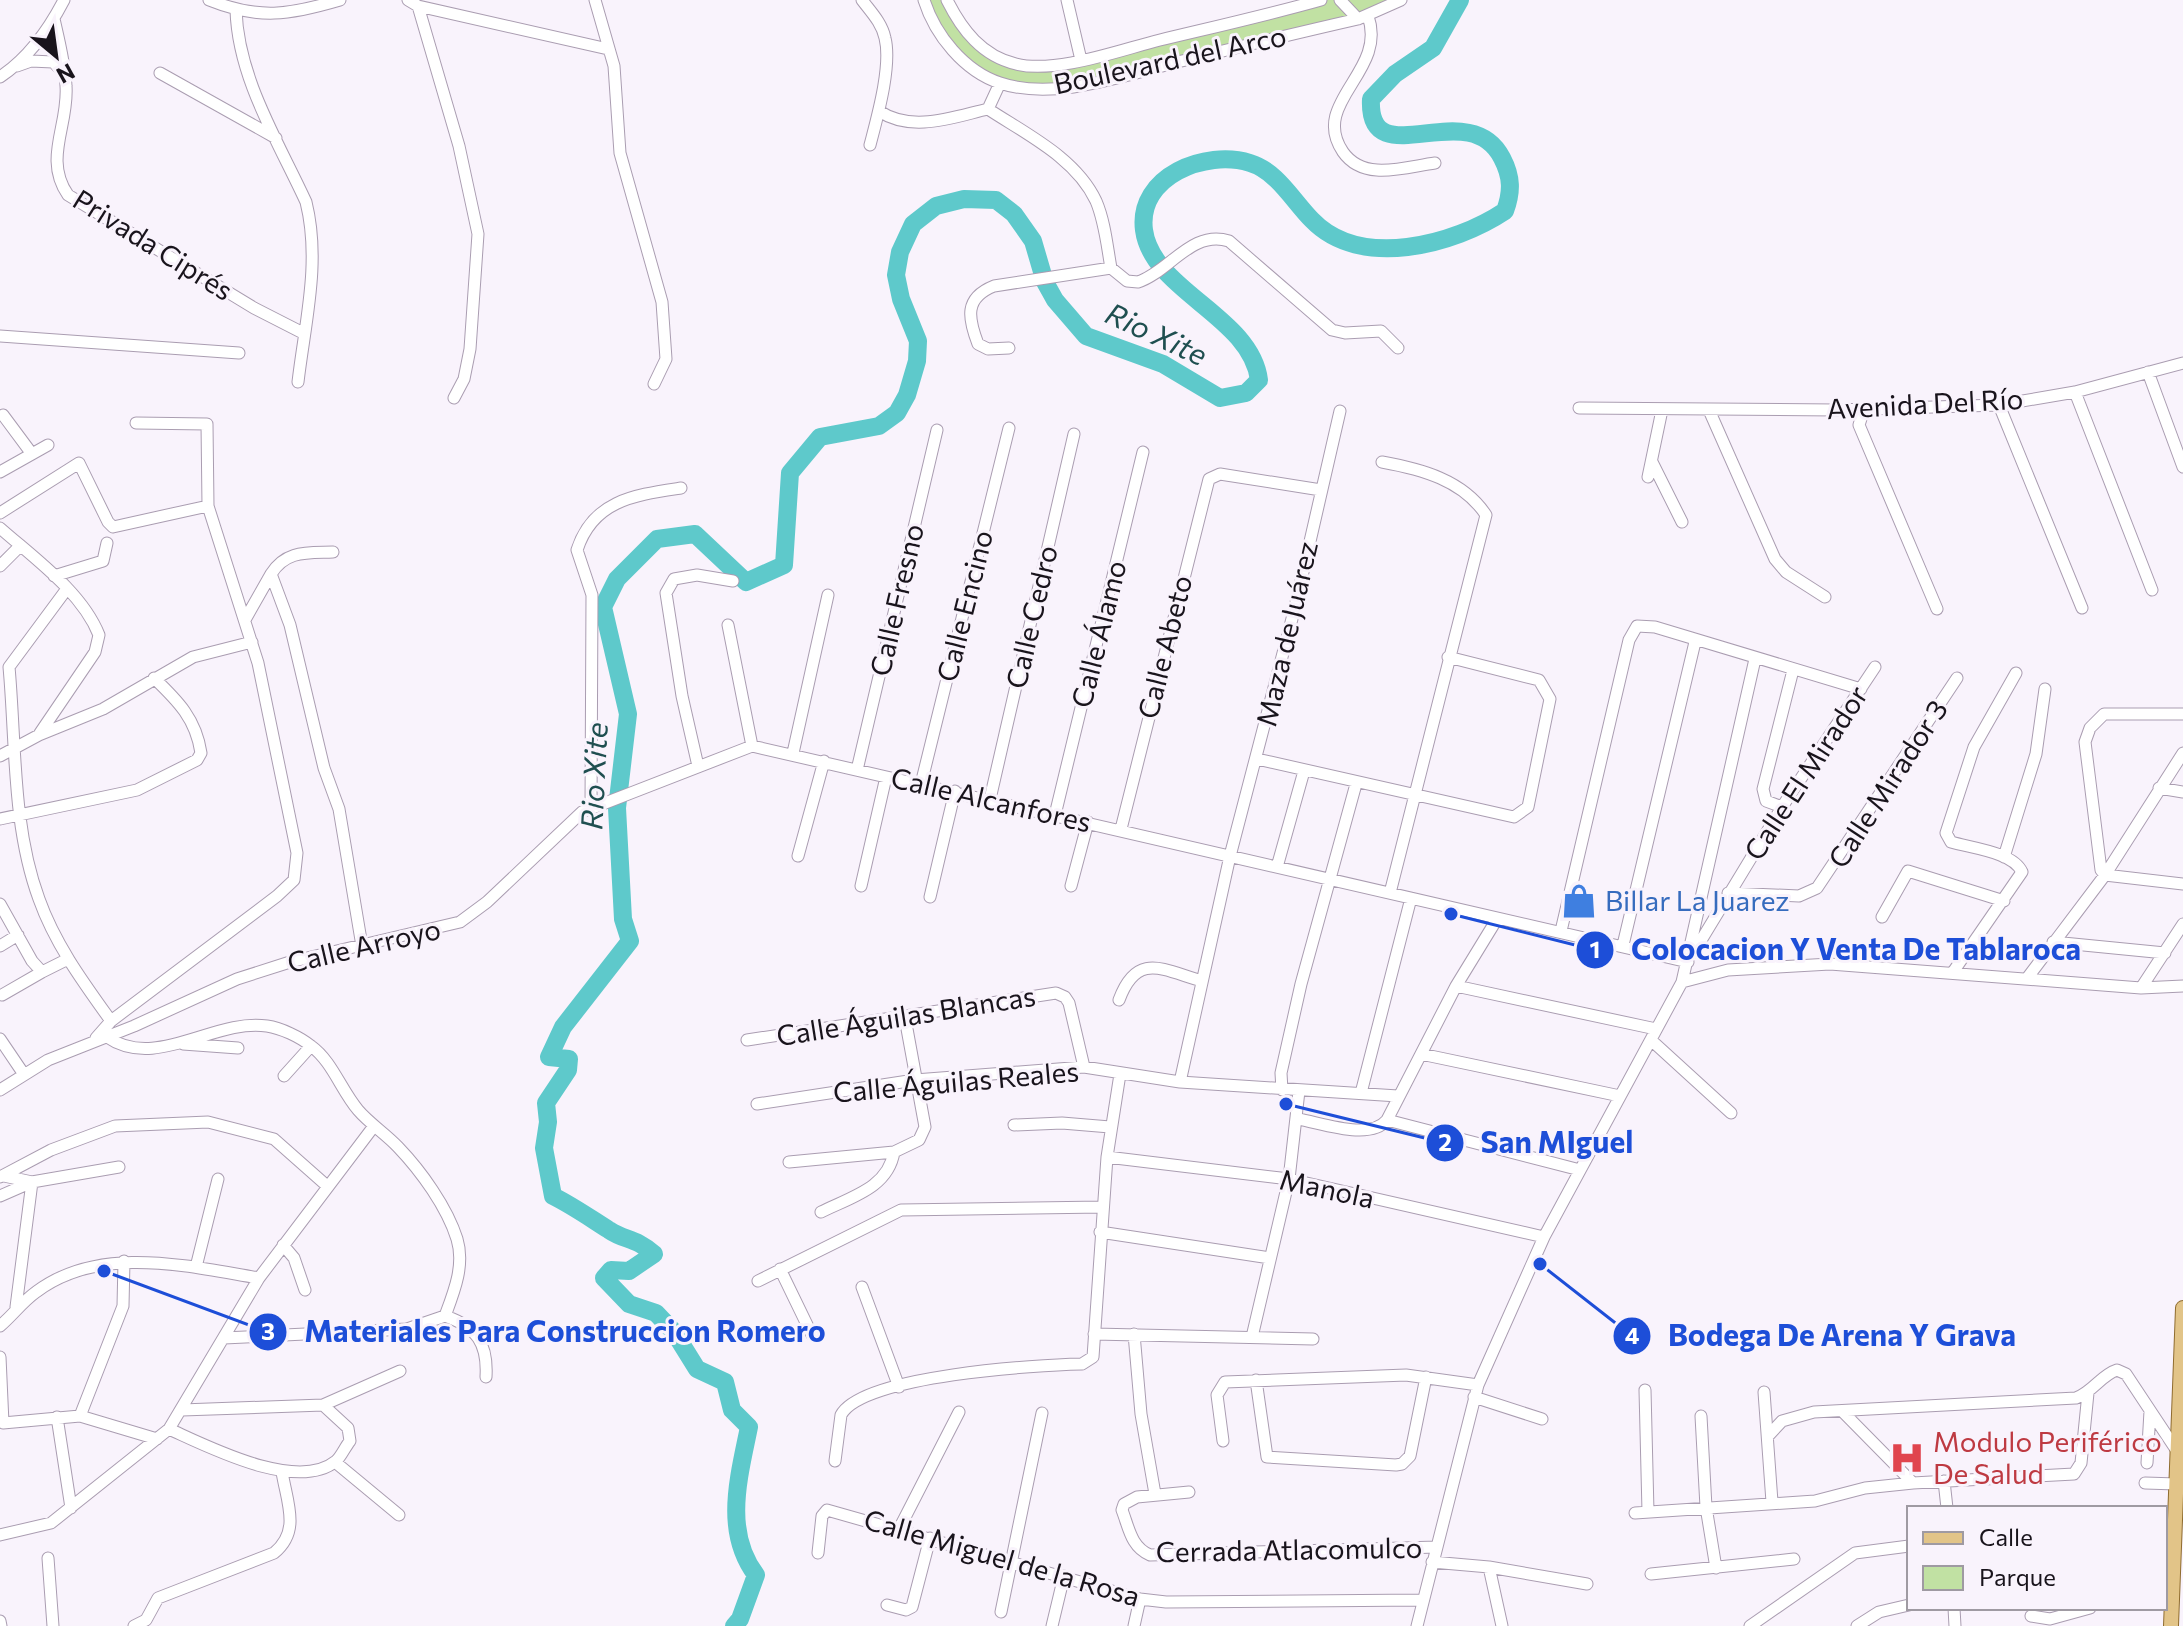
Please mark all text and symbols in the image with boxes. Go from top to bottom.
north arrow [16,16,96,96]
street label: Boulevard del Arco [1050,18,1289,100]
text: N [52,58,80,90]
street label: Privada Ciprés [67,182,240,307]
water label: Rio Xite [1101,293,1214,372]
street label: Avenida Del Río [1826,381,2024,425]
street label: Calle Fresno [862,521,930,679]
street label: Calle Encino [929,527,999,685]
street label: Maza de Juárez [1248,538,1324,730]
street label: Calle Cedro [998,542,1064,692]
street label: Calle Álamo [1063,557,1133,711]
street label: Calle Abeto [1130,572,1198,722]
street label: Calle El Mirador [1736,679,1874,866]
street label: Calle Mirador 3 [1820,693,1954,874]
water label: Rio Xite [571,721,614,830]
street label: Calle Alcanfores [888,759,1095,839]
shop icon: Billar La Juarez [1560,882,1598,920]
place label: Billar La Juarez [1605,883,1790,917]
street label: Calle Arroyo [284,911,444,979]
callout: Colocacion Y Venta De Tablaroca [1575,923,2097,977]
text: Colocacion Y Venta De Tablaroca [1631,929,2081,966]
text: 1 [1590,934,1600,963]
street label: Calle Águilas Blancas [774,978,1038,1052]
street label: Calle Águilas Reales [832,1053,1080,1109]
callout: San MIguel [1425,1116,1649,1170]
text: San MIguel [1481,1122,1633,1159]
text: 2 [1438,1127,1452,1156]
street label: Manola [1277,1161,1378,1215]
callout: Materiales Para Construccion Romero [248,1305,841,1359]
callout: Bodega De Arena Y Grava [1612,1309,2032,1363]
text: Materiales Para Construccion Romero [304,1311,826,1348]
text: Bodega De Arena Y Grava [1668,1315,2016,1352]
text: 3 [261,1316,275,1345]
text: 4 [1625,1320,1640,1349]
place label: Modulo Periférico De Salud [1933,1424,2162,1490]
hospital icon: Modulo Periférico De Salud [1888,1439,1926,1477]
street label: Calle Miguel de la Rosa [860,1501,1144,1613]
legend [1907,1506,2167,1610]
text: Calle [1979,1522,2033,1551]
street label: Cerrada Atlacomulco [1155,1530,1423,1568]
text: Parque [1979,1562,2056,1591]

